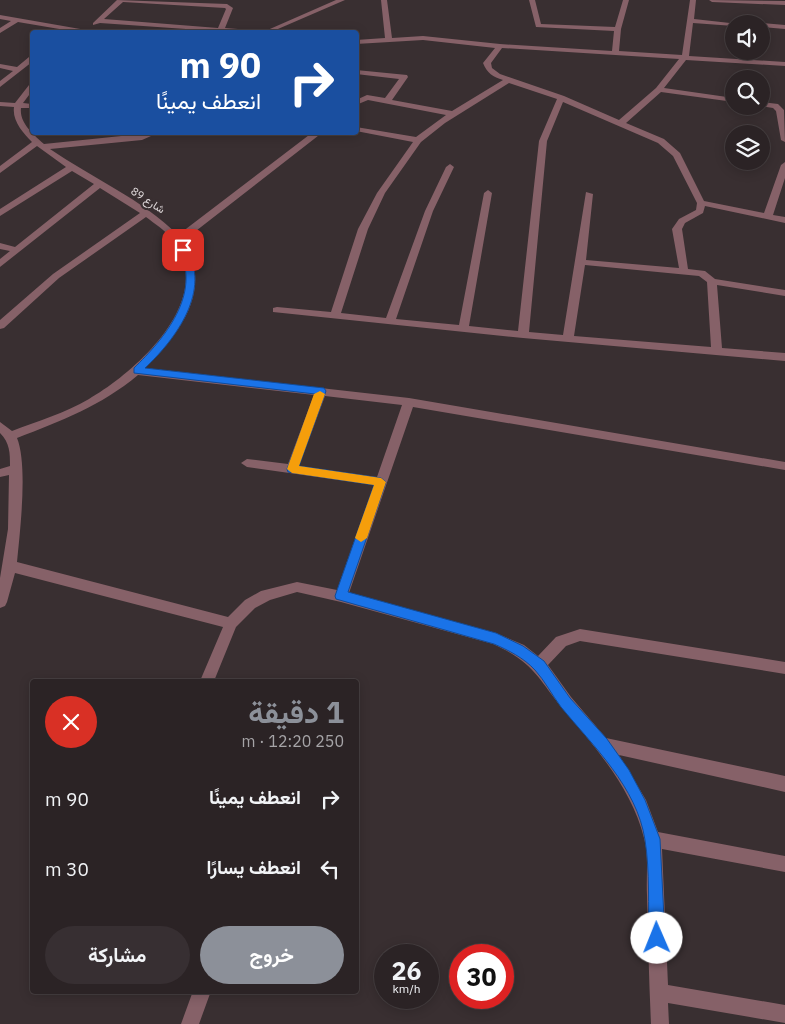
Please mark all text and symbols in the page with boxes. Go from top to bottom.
map controls [725,15,770,170]
button: sound [725,15,770,60]
text: 90 m [179,42,261,88]
icon: right [279,50,344,115]
button: search [725,70,770,115]
text: انعطف يمينًا [156,86,261,115]
button: layers [725,125,770,170]
street label: شارع 89 [128,184,168,217]
pin [162,229,204,271]
icon: arrive [169,236,197,264]
text: 1 دقيقة [248,692,344,731]
button: close [45,696,97,748]
text: 250 m · 12:20 [242,731,344,751]
text: انعطف يمينًا [209,785,301,809]
icon: right [316,785,344,813]
text: 90 m [45,787,89,811]
text: انعطف يسارًا [207,855,301,879]
icon: left [316,855,344,883]
text: 30 m [45,857,89,881]
position arrow [630,911,682,963]
button: مشاركة [45,926,190,984]
button: خروج [200,926,344,984]
speed limit sign: 30 [449,944,514,1009]
text: 26 [391,954,422,987]
text: km/h [392,981,421,996]

